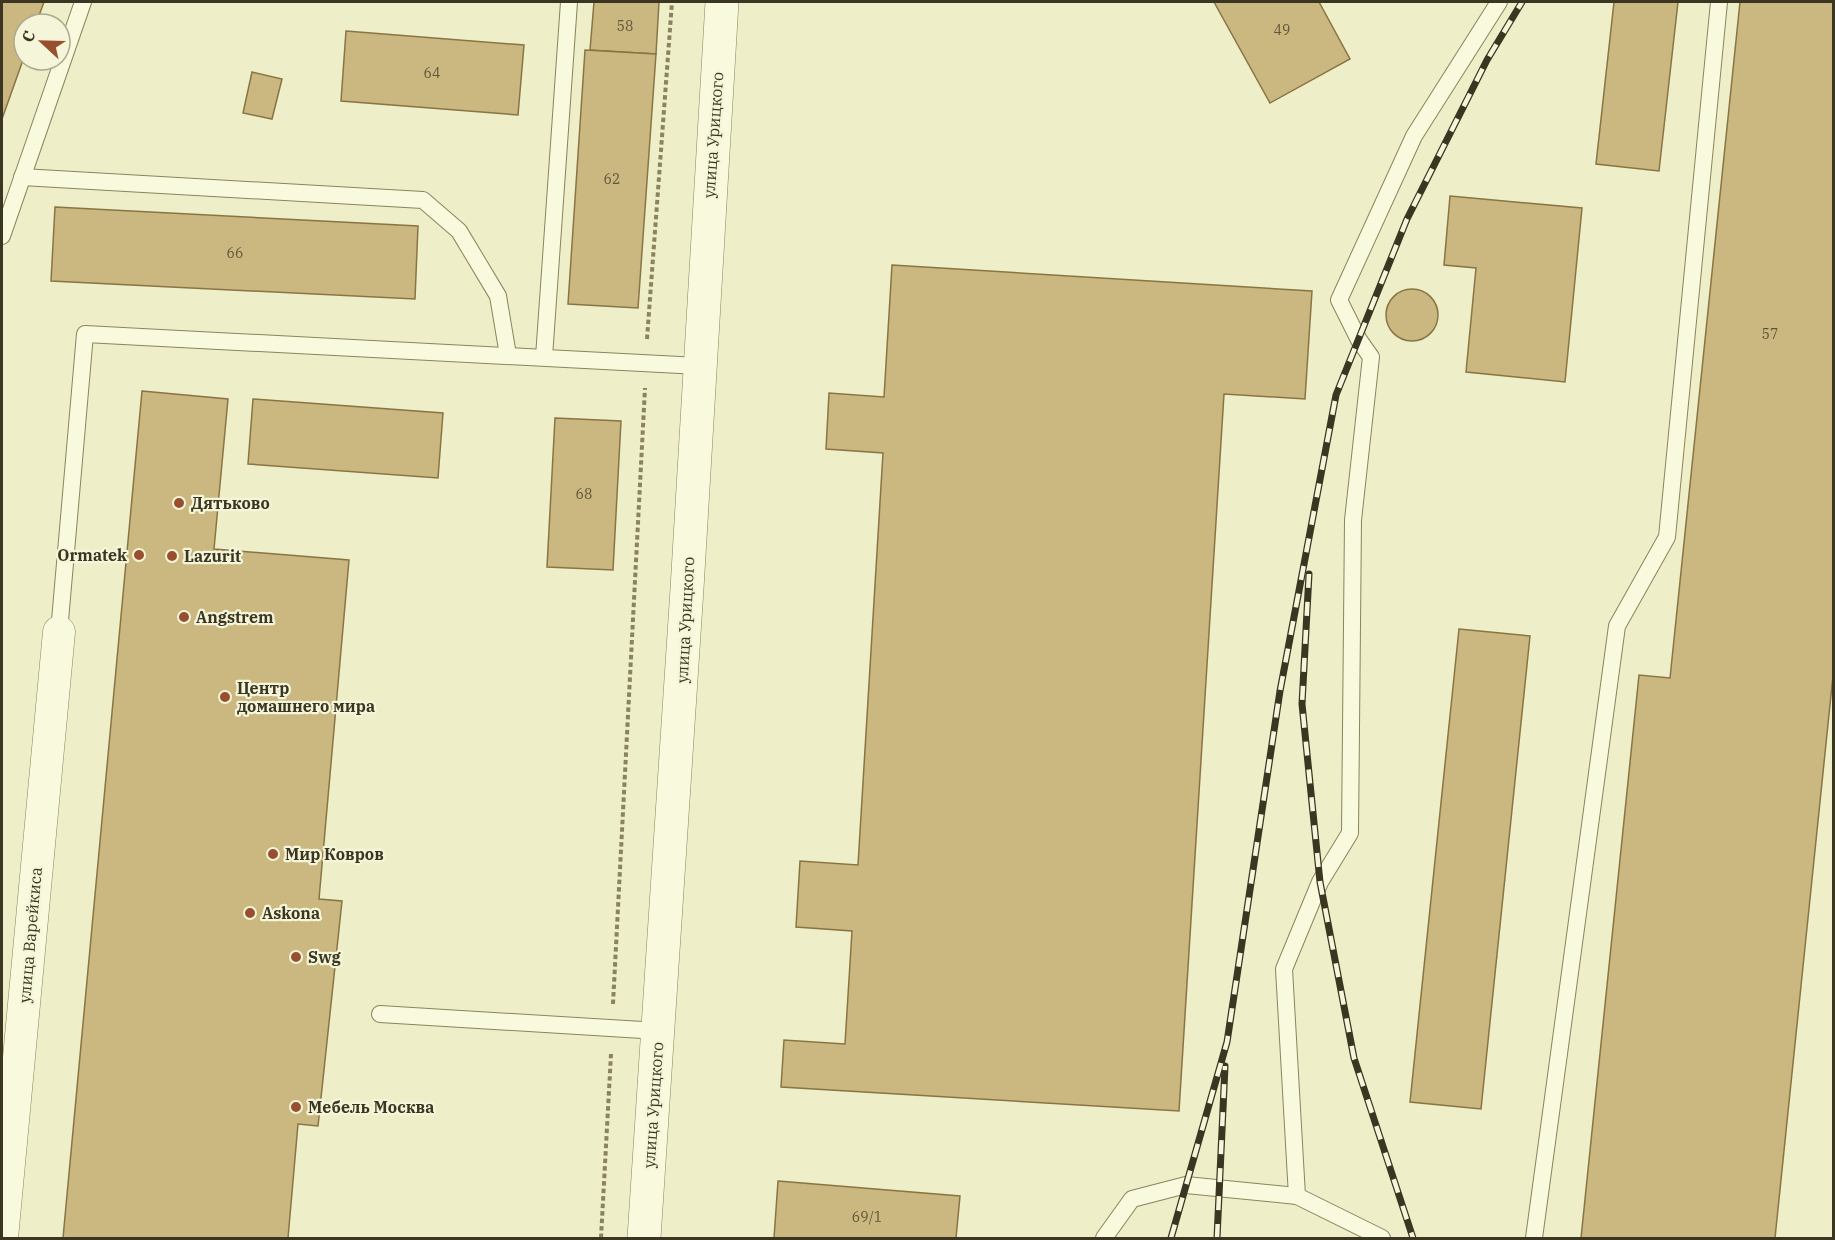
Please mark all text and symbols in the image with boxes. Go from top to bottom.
north arrow [12,12,72,72]
house number: 58 [617,17,633,35]
house number: 49 [1274,21,1290,39]
text: С [17,28,39,45]
house number: 64 [424,64,440,82]
street label: улица Урицкого [699,71,727,199]
house number: 62 [604,170,620,188]
house number: 66 [227,244,243,262]
house number: 57 [1762,325,1778,343]
house number: 68 [576,485,592,503]
place label: Дятьково [191,493,270,513]
marker: Дятьково [172,496,186,510]
place label: Ormatek [57,545,127,565]
place label: Lazurit [184,546,241,566]
marker: Ormatek [132,548,146,562]
marker: Lazurit [165,549,179,563]
street label: улица Урицкого [672,556,698,684]
place label: Angstrem [196,607,274,627]
marker: Angstrem [177,610,191,624]
place label: Центр домашнего мира [237,678,375,716]
marker: Центр домашнего мира [218,690,232,704]
place label: Мир Ковров [285,844,384,864]
marker: Мир Ковров [266,847,280,861]
street label: улица Варейкиса [14,866,46,1004]
place label: Askona [262,903,320,923]
marker: Askona [243,906,257,920]
place label: Swg [308,947,342,967]
marker: Swg [289,950,303,964]
street label: улица Урицкого [639,1041,667,1169]
place label: Мебель Москва [308,1097,434,1117]
marker: Мебель Москва [289,1100,303,1114]
house number: 69/1 [852,1208,882,1226]

